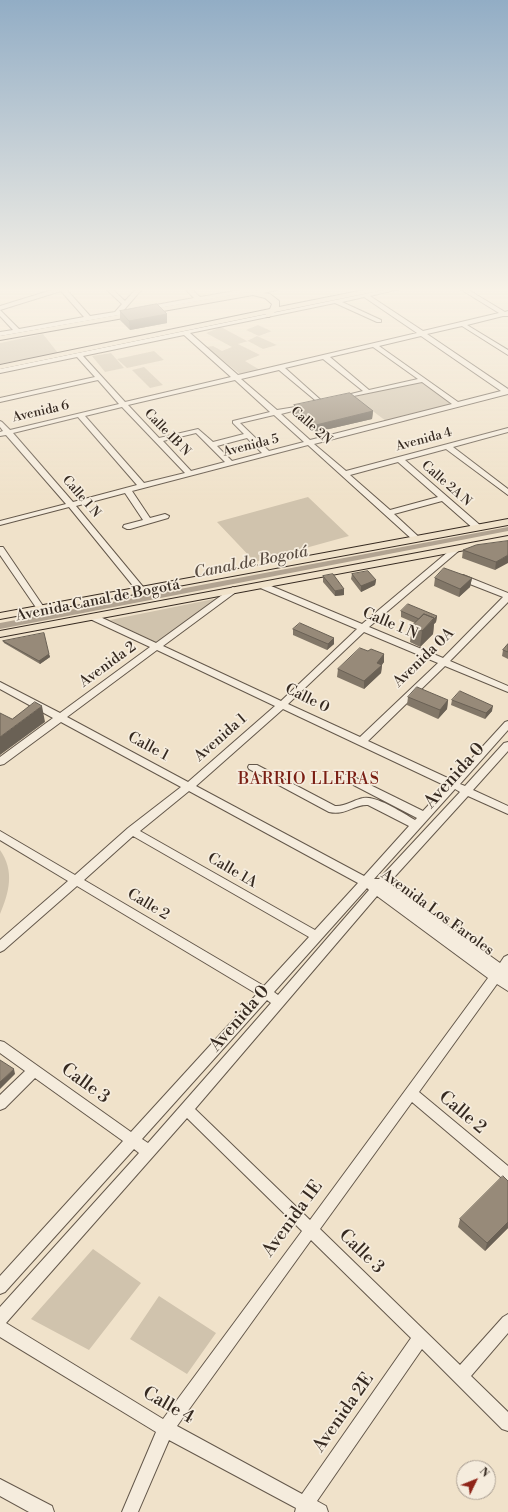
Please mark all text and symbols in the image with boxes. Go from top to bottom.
street label: Avenida 6 [11,398,71,426]
street label: Calle 2N [287,404,335,448]
street label: Calle 1B N [141,406,193,460]
street label: Avenida 4 [394,425,454,455]
street label: Avenida 5 [221,432,281,460]
street label: Calle 2A N [418,458,474,510]
street label: Calle 1 N [59,473,103,521]
water label: Canal de Bogotá [192,543,310,583]
street label: Avenida Canal de Bogotá [14,576,182,626]
street label: Calle 1 N [360,604,420,644]
street label: Avenida 0A [390,625,458,691]
street label: Avenida 2 [76,638,140,692]
street label: Calle 0 [282,681,332,717]
street label: Avenida 1 [191,710,251,766]
street label: Calle 1 [124,729,172,765]
street label: Avenida 0 [420,739,490,813]
district label: BARRIO LLERAS [238,770,380,790]
street label: Calle 1A [204,850,260,892]
street label: Avenida Los Faroles [377,866,497,960]
street label: Calle 2 [124,885,172,925]
street label: Avenida 0 [205,981,275,1057]
street label: Calle 3 [56,1059,114,1109]
street label: Calle 2 [434,1087,490,1139]
street label: Avenida 1E [258,1177,328,1261]
street label: Calle 3 [334,1225,388,1279]
street label: Avenida 2E [309,1369,379,1457]
street label: Calle 4 [139,1383,197,1429]
north arrow [456,1460,496,1500]
text: N [476,1465,492,1480]

